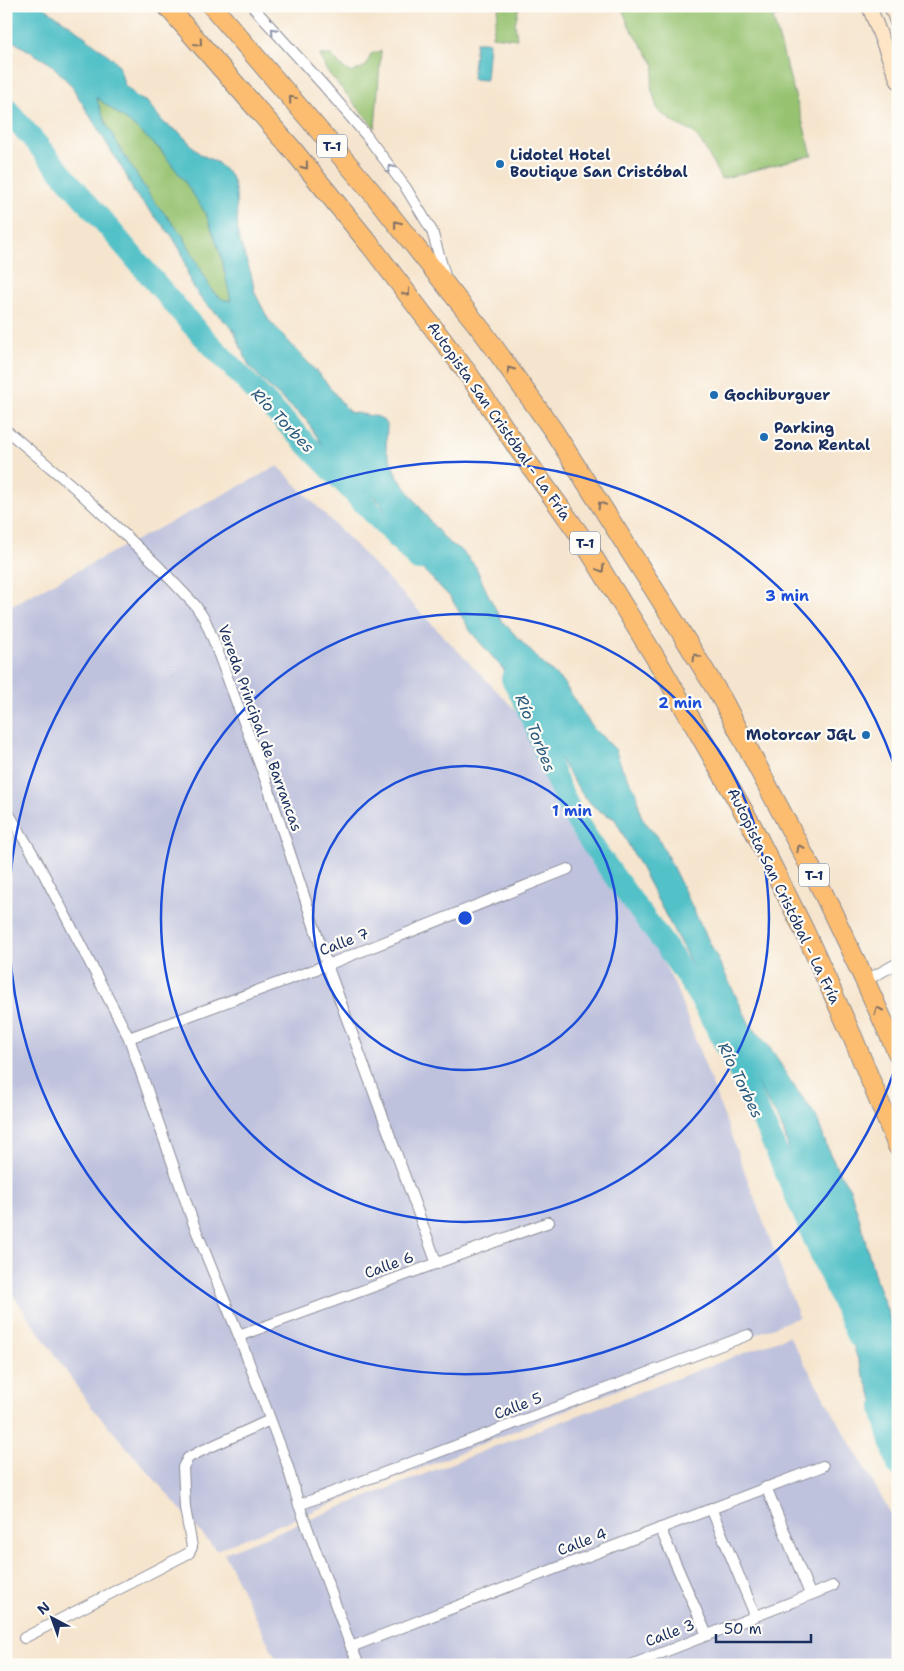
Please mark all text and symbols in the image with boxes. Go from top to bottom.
one-way arrow [271,27,280,36]
one-way arrow [194,37,203,46]
one-way arrow [289,96,298,105]
road number: T-1 [317,134,347,158]
place label: Lidotel Hotel Boutique San Cristóbal [510,145,688,182]
marker: Lidotel Hotel Boutique San Cristóbal [494,158,506,170]
one-way arrow [300,160,308,169]
one-way arrow [388,164,397,174]
one-way arrow [394,221,402,230]
one-way arrow [401,287,410,297]
street label: Autopista San Cristóbal - La Fría [423,318,576,525]
one-way arrow [507,366,516,376]
water label: Río Torbes [247,384,319,457]
place label: Gochiburguer [724,385,830,405]
marker: Gochiburguer [708,389,720,401]
place label: Parking Zona Rental [774,418,870,455]
marker: Parking Zona Rental [758,431,770,443]
one-way arrow [597,501,607,510]
road number: T-1 [570,532,600,554]
one-way arrow [594,563,604,572]
text: 3 min [765,586,809,606]
street label: Vereda Principal de Barrancas [213,622,307,834]
one-way arrow [693,654,703,663]
water label: Río Torbes [510,691,561,775]
text: 2 min [658,693,702,713]
place label: Motorcar JGL [746,725,856,745]
marker: Motorcar JGL [860,729,872,741]
street label: Autopista San Cristóbal - La Fría [723,785,845,1008]
text: 1 min [552,801,592,821]
one-way arrow [796,844,806,853]
road number: T-1 [799,864,829,886]
centre of rings [456,909,474,927]
street label: Calle 7 [316,923,372,961]
one-way arrow [874,1006,884,1015]
water label: Río Torbes [713,1039,768,1122]
street label: Calle 6 [361,1247,417,1283]
street label: Calle 5 [491,1388,545,1424]
street label: Calle 4 [554,1523,610,1561]
north arrow [28,1594,78,1644]
text: N [33,1598,54,1619]
scale bar [716,1611,812,1643]
street label: Calle 3 [642,1614,698,1652]
text: 50 m [724,1619,762,1639]

